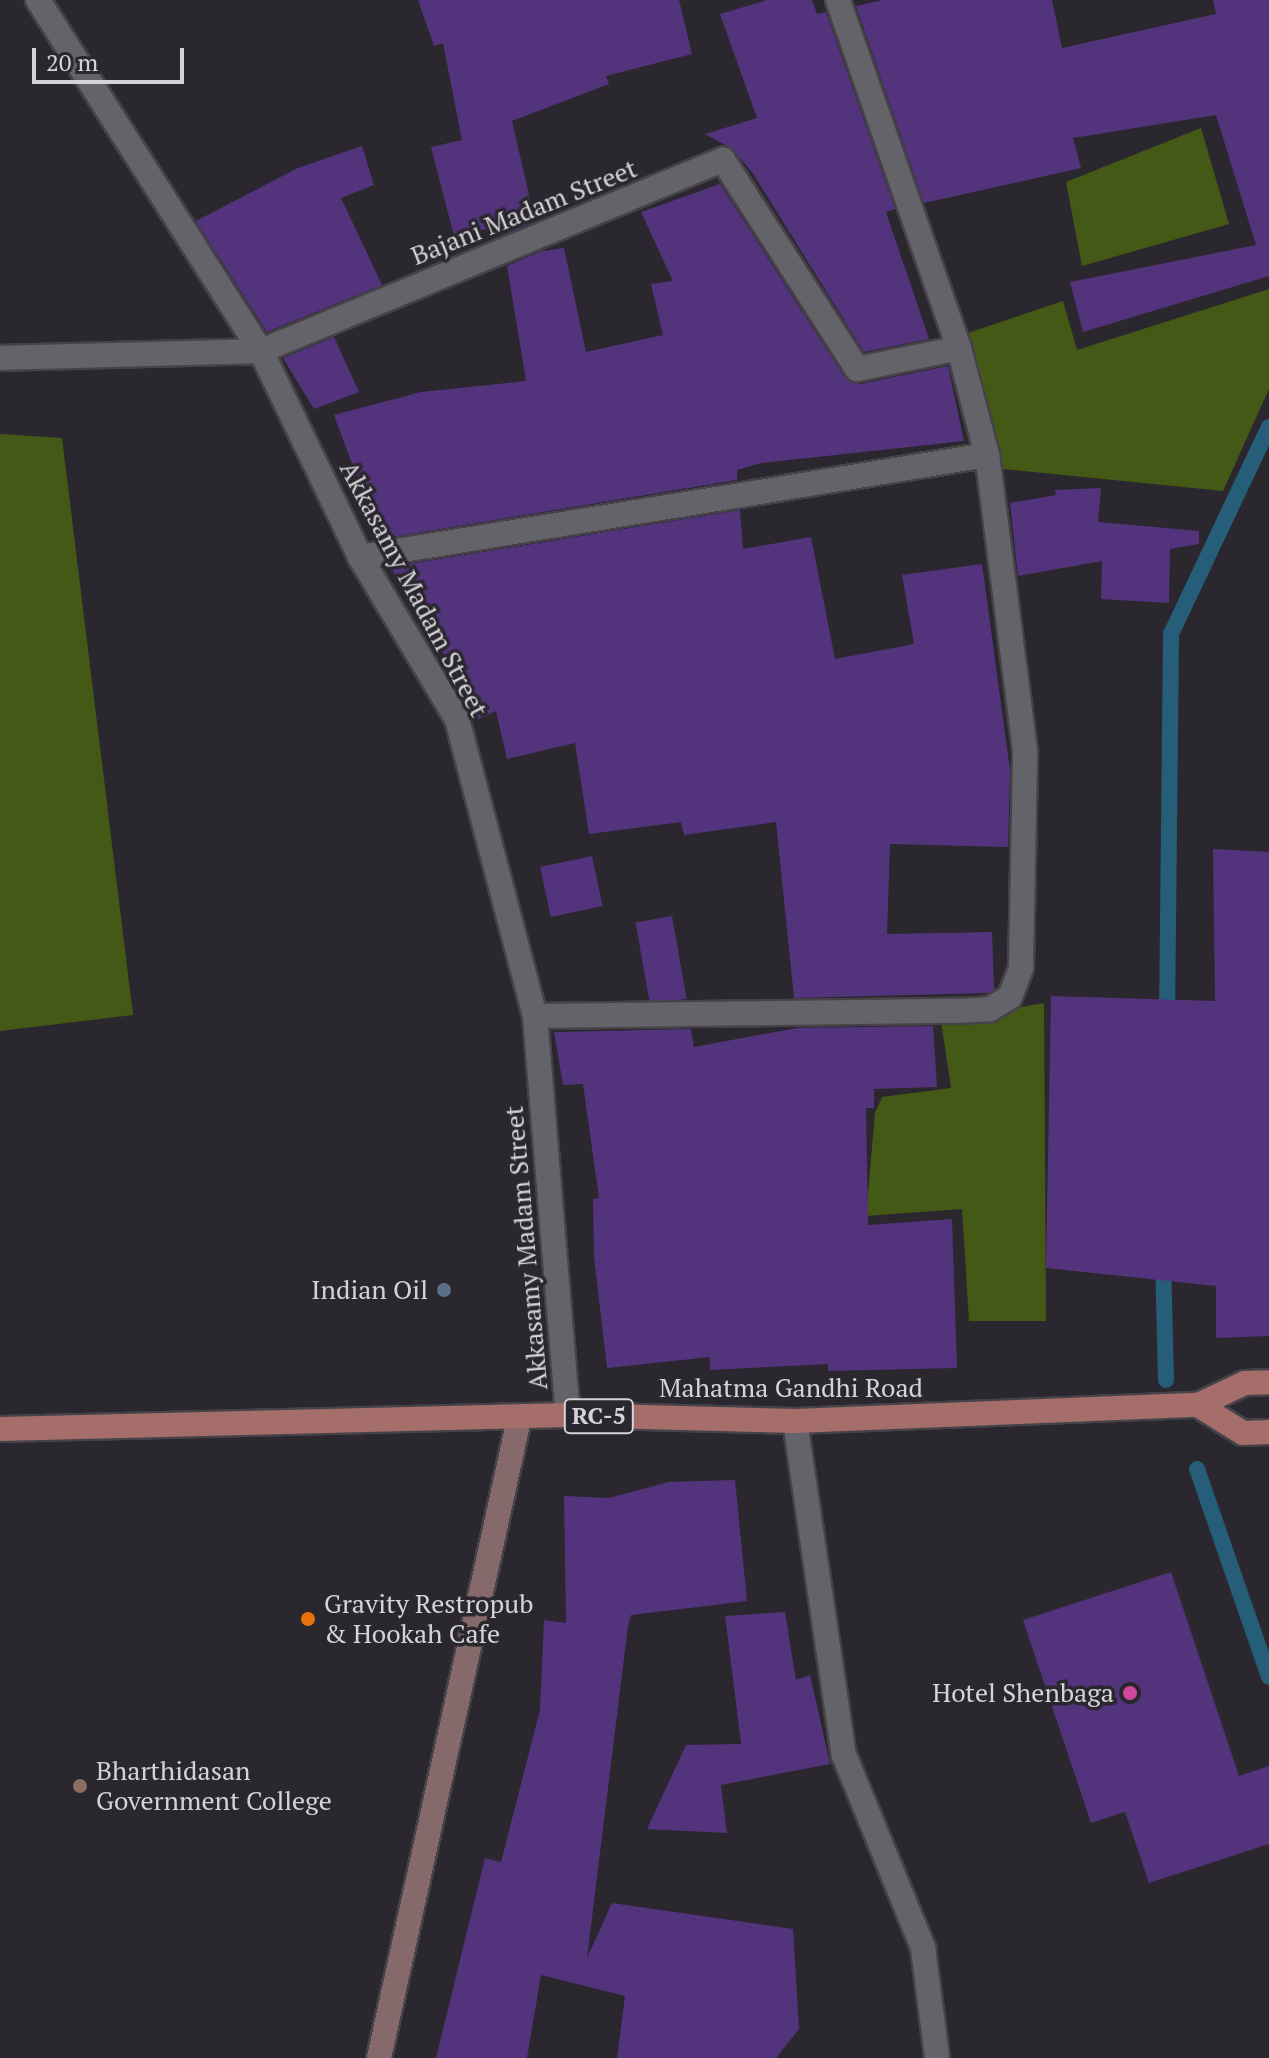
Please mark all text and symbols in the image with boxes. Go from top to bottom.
scale bar [36,32,188,82]
text: 20 m [46,46,98,78]
street label: Bajani Madam Street [407,152,641,272]
street label: Akkasamy Madam Street [333,456,495,722]
street label: Akkasamy Madam Street [498,1105,554,1391]
place label: Indian Oil [311,1274,428,1306]
marker: Indian Oil [435,1281,453,1299]
street label: Mahatma Gandhi Road [659,1372,923,1404]
road number: RC-5 [563,1396,635,1436]
place label: Gravity Restropub & Hookah Cafe [324,1588,533,1650]
marker: Gravity Restropub & Hookah Cafe [299,1610,317,1628]
place label: Hotel Shenbaga [932,1677,1114,1709]
marker: Hotel Shenbaga [1121,1684,1139,1702]
place label: Bharthidasan Government College [96,1755,332,1816]
marker: Bharthidasan Government College [71,1777,89,1795]

